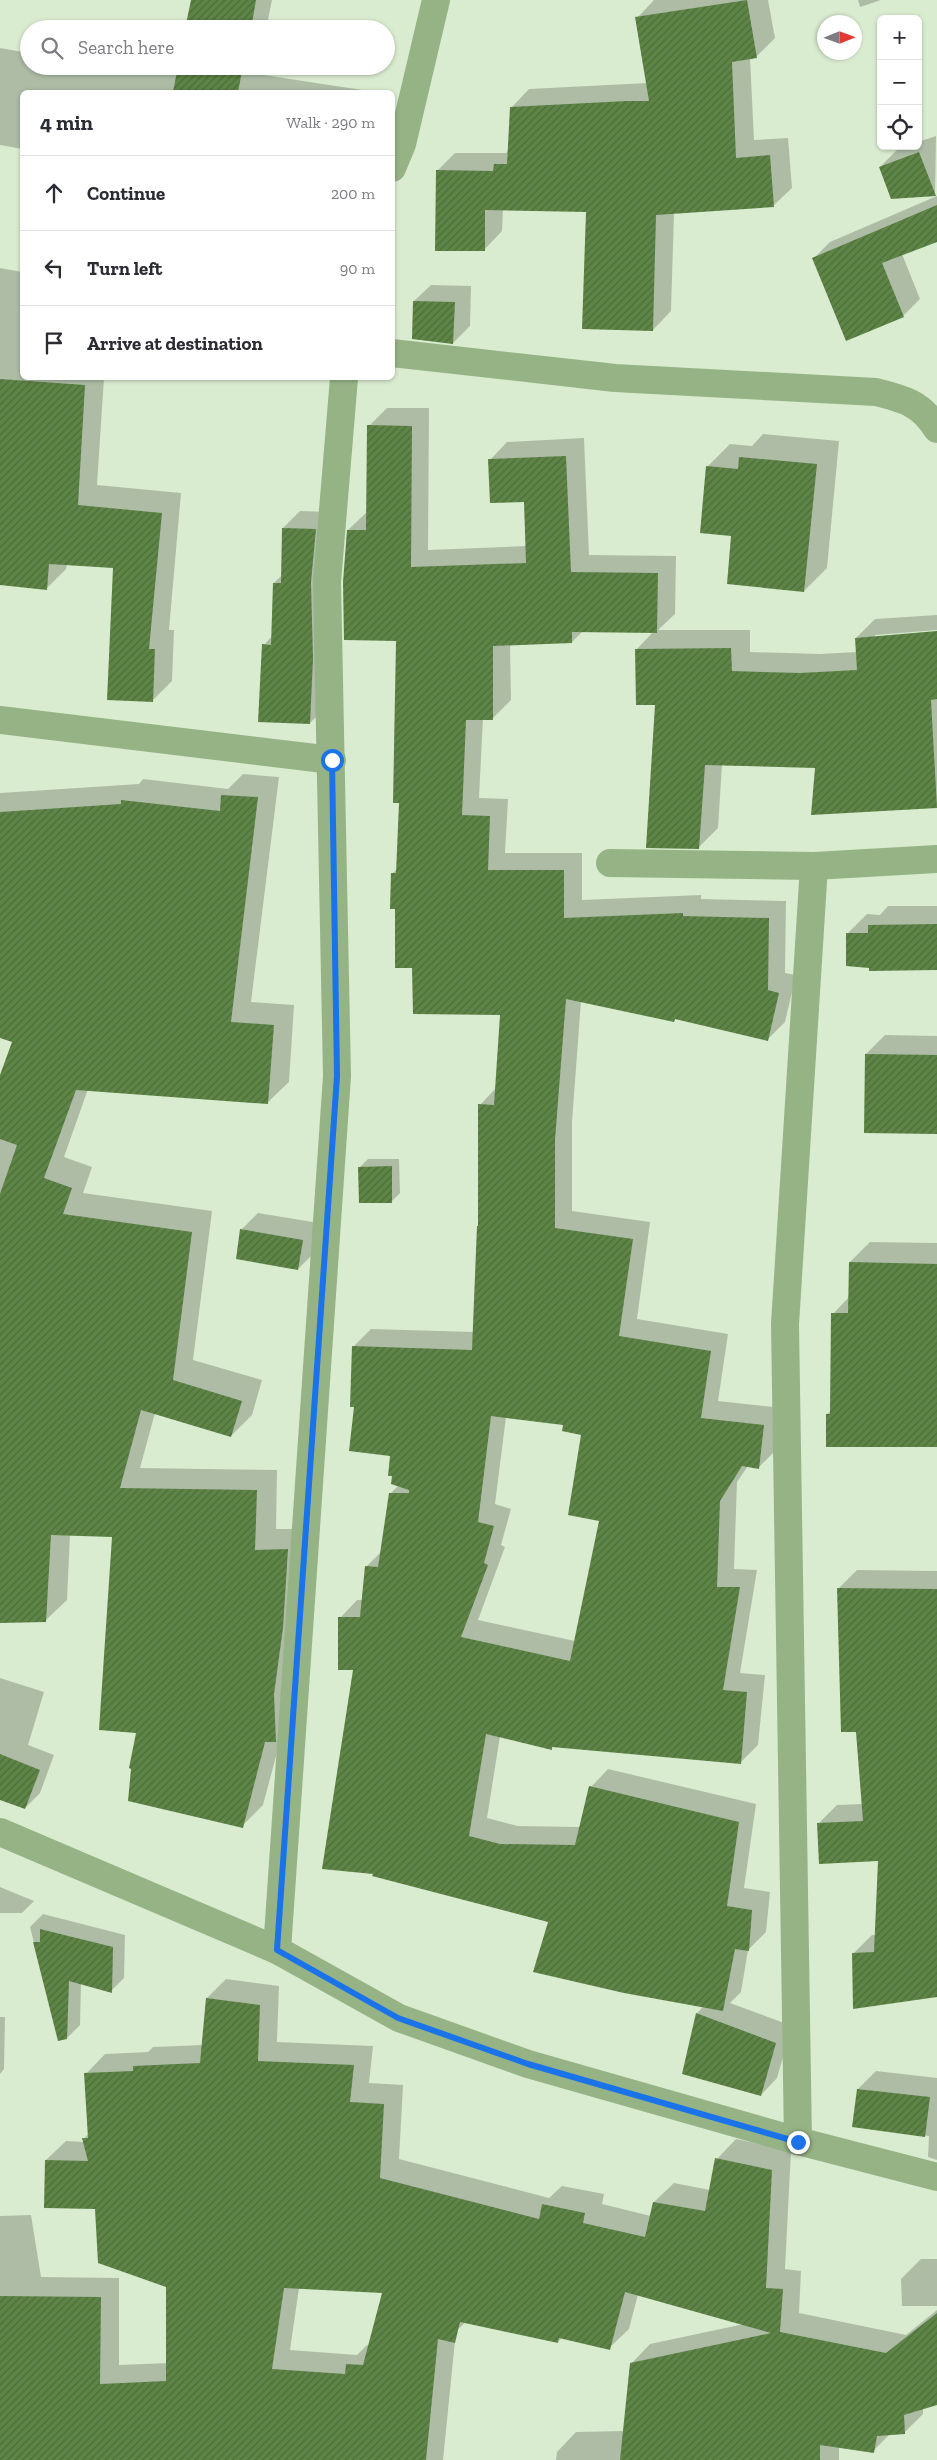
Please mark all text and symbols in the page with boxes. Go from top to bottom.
north arrow [817,15,862,60]
map controls [877,15,922,150]
button: + [877,15,922,60]
search box [20,20,395,75]
icon: search [38,34,66,62]
text: Search here [78,36,174,59]
button: − [877,60,922,105]
button: locate [877,105,922,150]
text: 4 min [40,110,93,135]
text: Walk · 290 m [286,113,375,132]
icon: ahead [40,179,68,207]
text: Continue [87,182,165,205]
text: 200 m [331,184,375,203]
icon: left [40,254,68,282]
text: Turn left [87,257,162,280]
text: 90 m [340,259,375,278]
icon: arrive [40,329,68,357]
text: Arrive at destination [87,332,263,355]
route start [321,749,344,772]
route end [787,2131,810,2154]

